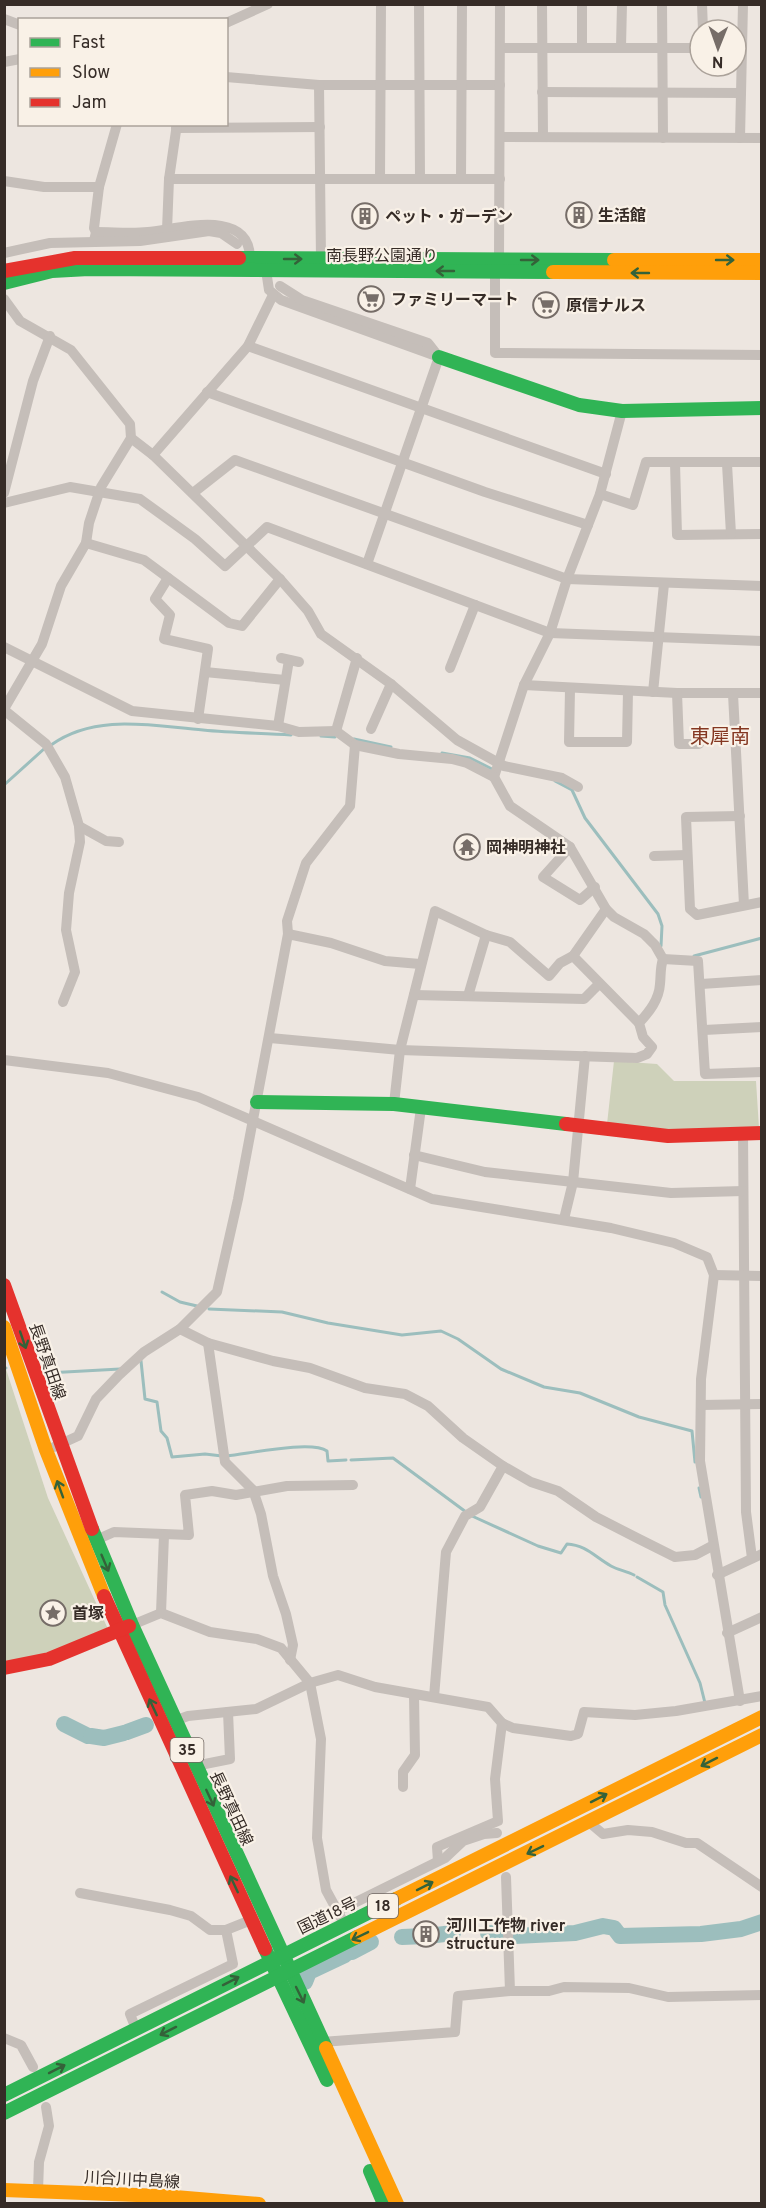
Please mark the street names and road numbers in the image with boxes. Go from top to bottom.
street label: 南長野公園通り [326,247,438,267]
street label: 長野真田線 [24,1321,69,1403]
road number: 35 [170,1738,204,1762]
street label: 長野真田線 [204,1768,256,1849]
street label: 国道18号 [295,1894,361,1940]
road number: 18 [368,1894,398,1918]
street label: 川合川中島線 [83,2168,180,2193]

